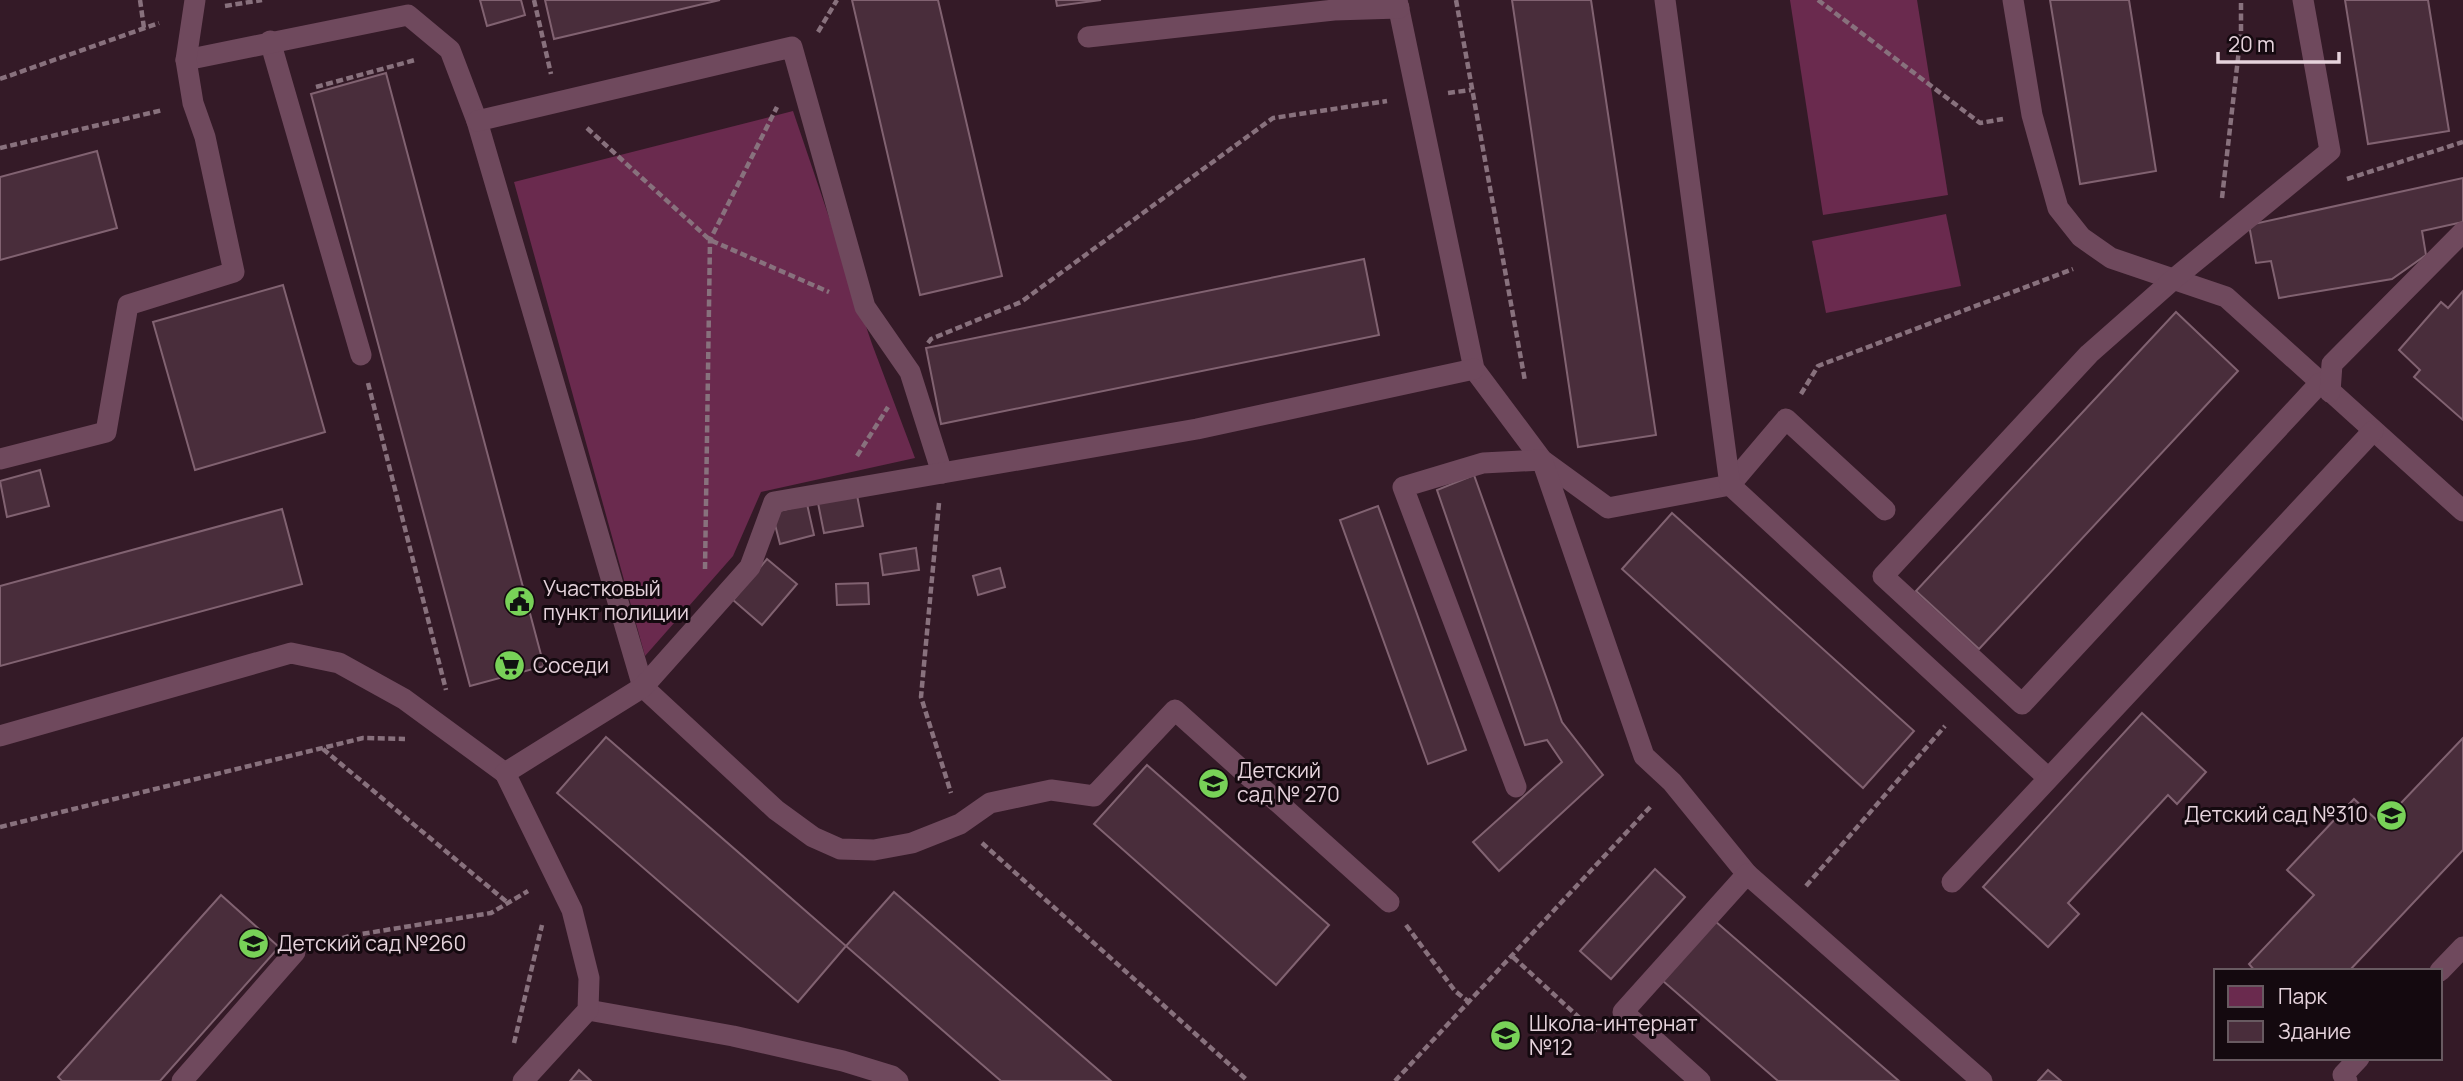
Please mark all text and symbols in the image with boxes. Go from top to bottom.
scale bar [2218,21,2339,65]
text: 20 m [2228,30,2275,58]
place label: Участковый пункт полиции [543,574,689,626]
public building icon: Участковый пункт полиции [503,584,537,618]
supermarket icon: Соседи [493,649,527,683]
place label: Соседи [533,651,609,679]
place label: Детский сад № 270 [1237,756,1340,808]
school or university icon: Детский сад № 270 [1197,766,1231,800]
school or university icon: Детский сад №310 [2374,798,2408,832]
place label: Детский сад №310 [2184,800,2368,828]
school or university icon: Детский сад №260 [237,927,271,961]
place label: Детский сад №260 [277,929,466,957]
legend [2214,969,2442,1060]
text: Парк [2278,982,2328,1010]
place label: Школа-интернат №12 [1529,1009,1698,1061]
text: Здание [2278,1017,2351,1045]
school or university icon: Школа-интернат №12 [1489,1019,1523,1053]

